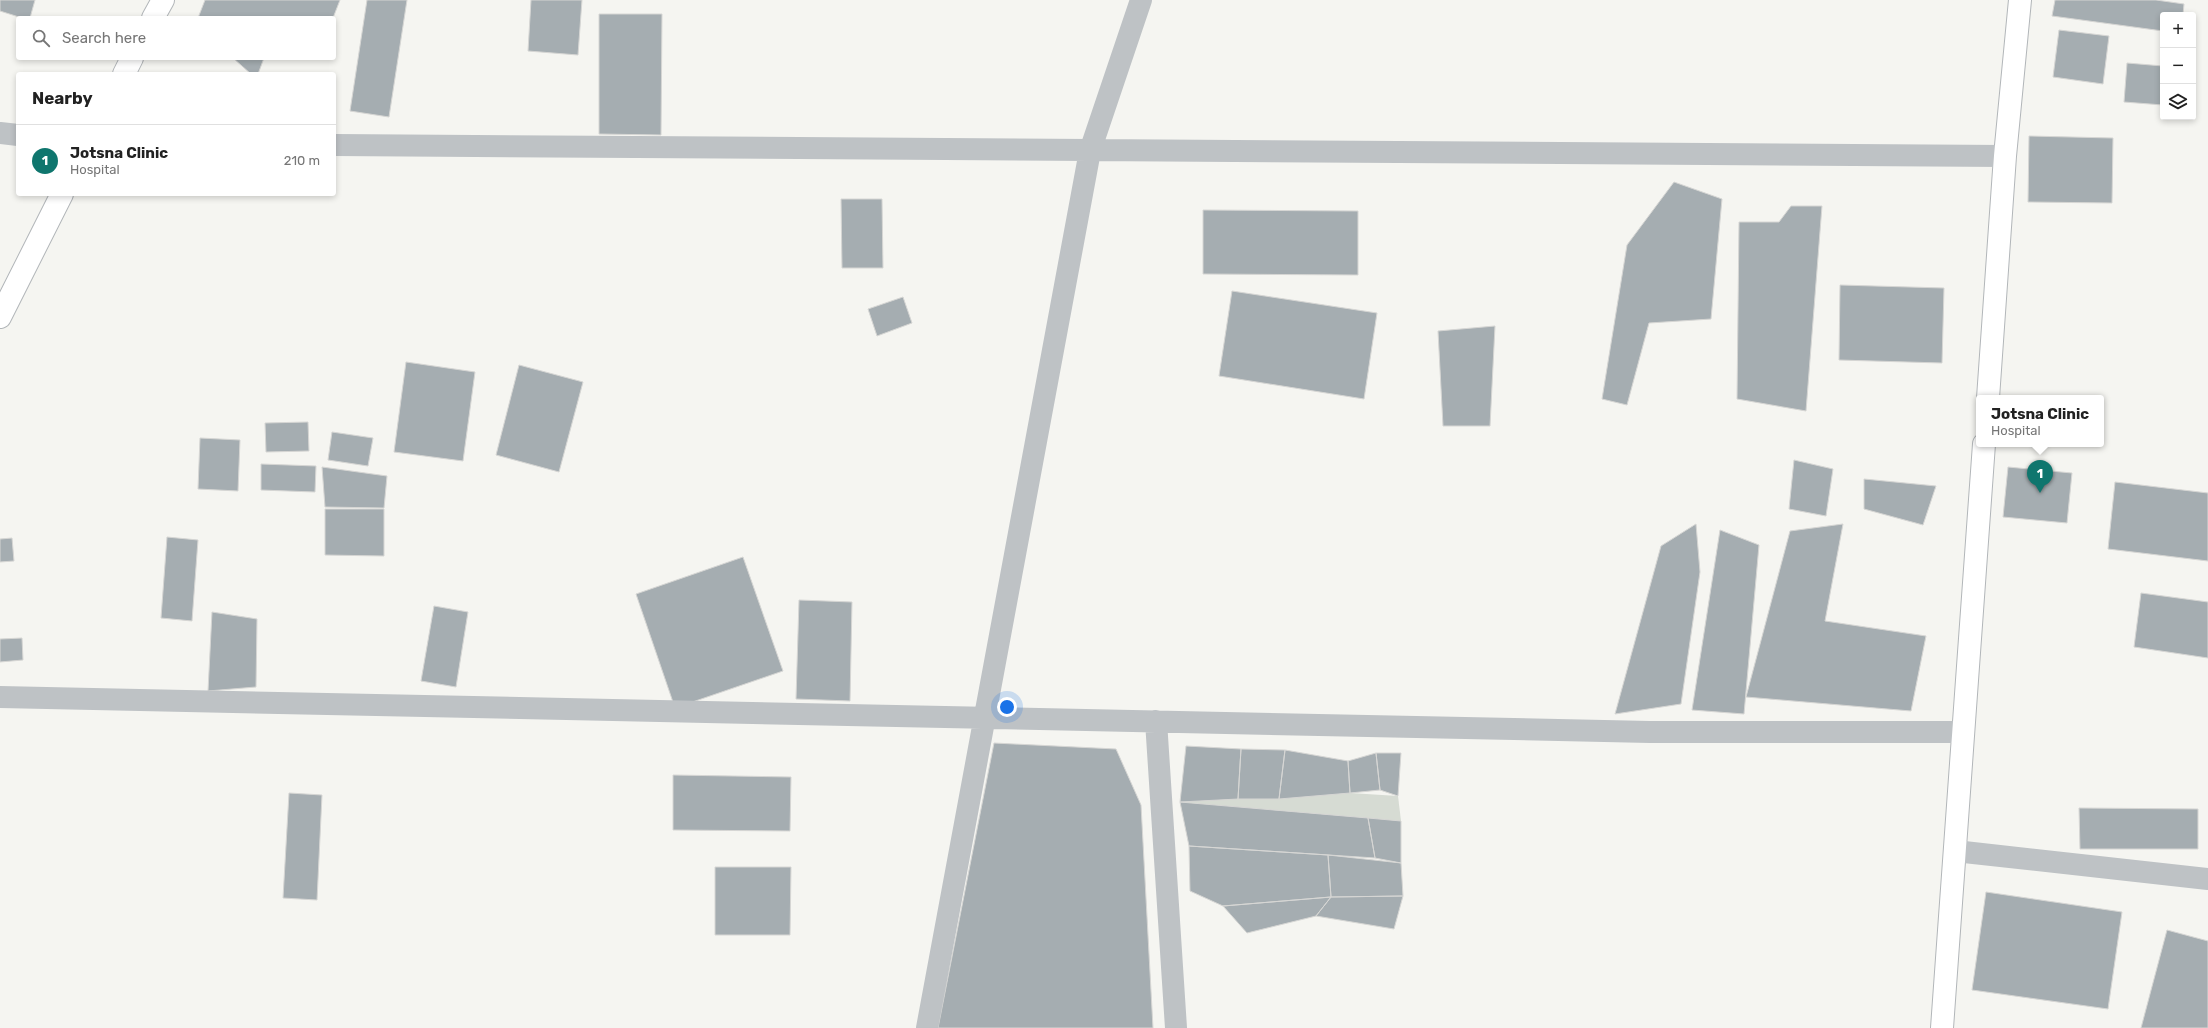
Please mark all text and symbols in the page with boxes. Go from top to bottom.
map controls [2160,12,2196,120]
button: + [2160,12,2196,48]
search box [16,16,336,60]
icon: search [30,27,52,49]
text: Search here [62,29,146,47]
button: − [2160,48,2196,84]
button: layers [2160,84,2196,120]
text: Nearby [32,88,93,108]
text: Jotsna Clinic [70,144,168,162]
text: 1 [42,153,48,168]
text: 210 m [284,153,320,168]
text: Hospital [70,162,120,177]
popup [1976,395,2104,447]
text: Jotsna Clinic [1991,405,2089,423]
text: Hospital [1991,423,2041,438]
pin: 1 [2027,460,2053,493]
your location [997,697,1017,717]

